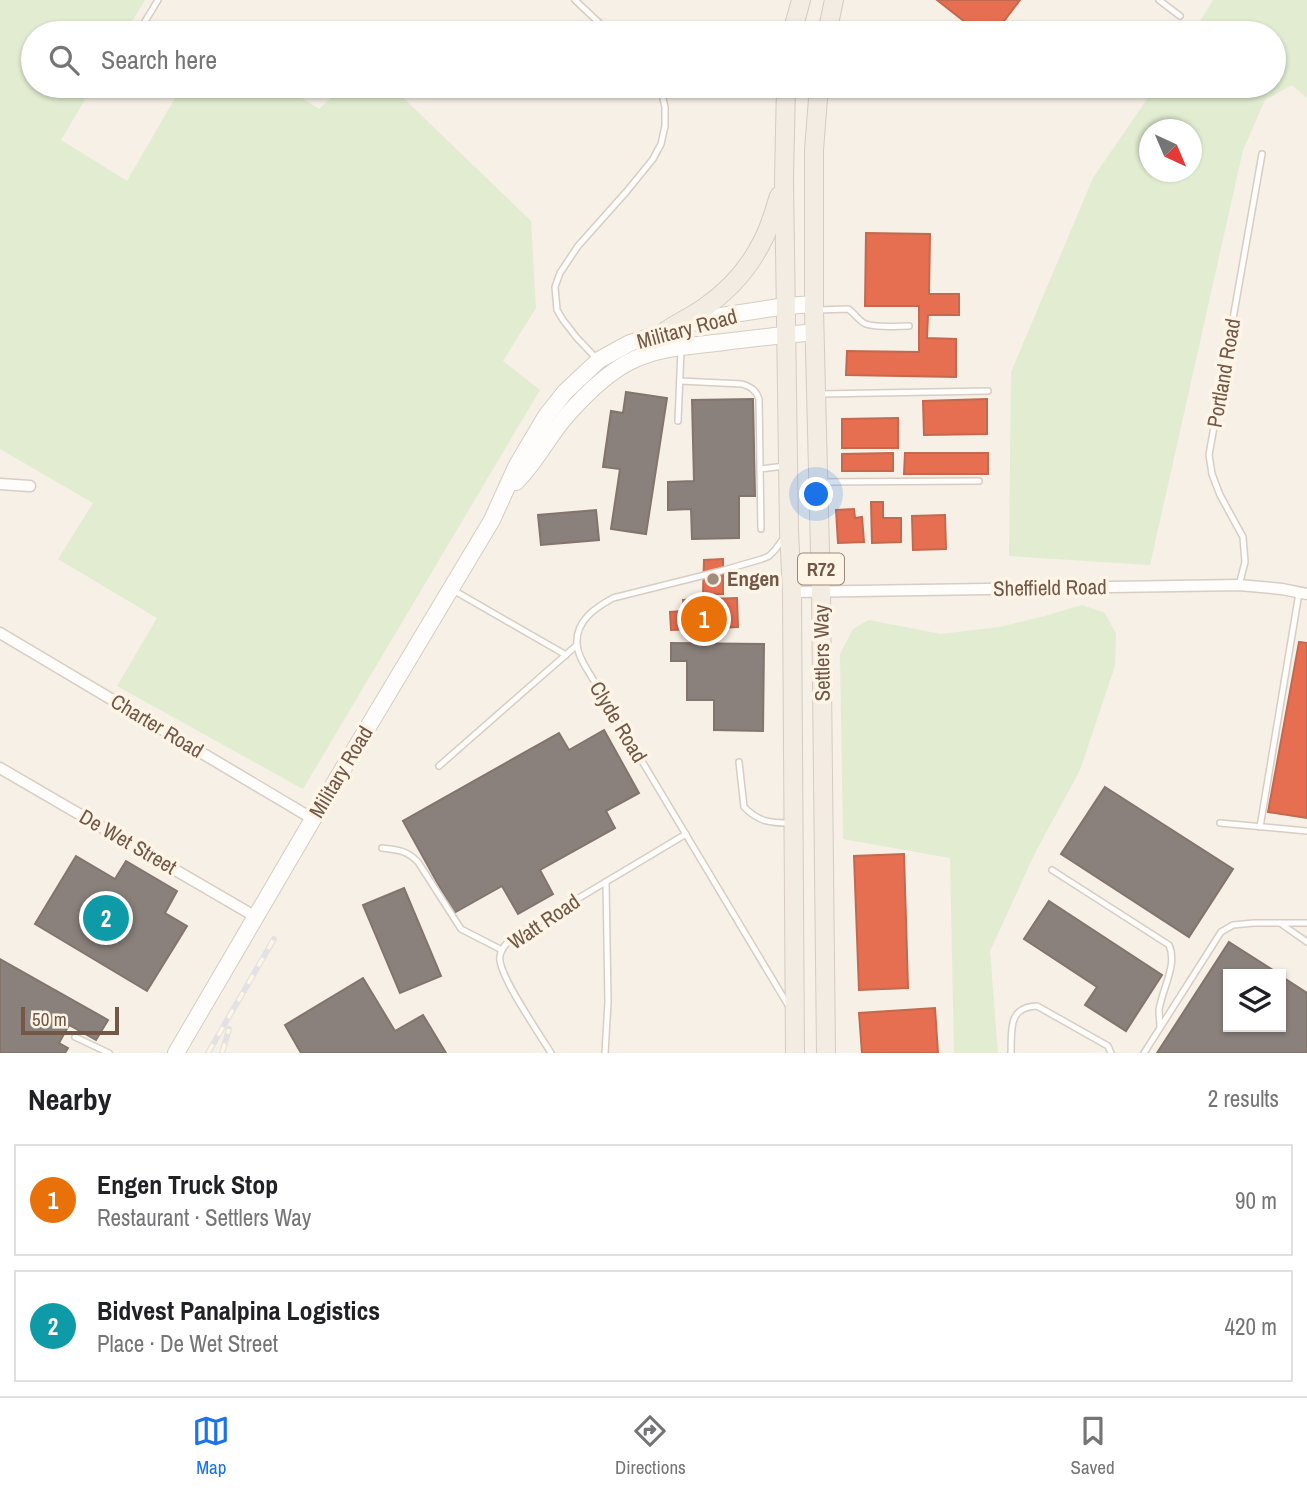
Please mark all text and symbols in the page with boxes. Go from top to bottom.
search box [21,21,1286,98]
icon: search [45,41,83,79]
text: Search here [101,42,217,77]
north arrow [1139,119,1202,182]
street label: Military Road [634,301,740,356]
street label: Portland Road [1200,316,1247,430]
your location [799,477,833,511]
road number: R72 [798,554,844,584]
place label: Engen [727,564,780,593]
marker: Engen [705,571,721,587]
street label: Sheffield Road [993,572,1107,603]
pin: 1 [681,593,727,645]
street label: Settlers Way [806,604,837,702]
street label: Clyde Road [583,676,654,768]
street label: Charter Road [105,687,209,765]
street label: Military Road [302,720,379,823]
street label: De Wet Street [74,802,182,881]
street label: Watt Road [502,887,585,956]
pin: 2 [83,892,129,944]
map controls [1223,969,1286,1032]
button: layers [1223,969,1286,1032]
scale bar [21,1004,119,1036]
text: 50 m [32,1006,67,1032]
text: Nearby [28,1079,111,1119]
text: 2 results [1208,1083,1279,1114]
text: Engen Truck Stop [97,1167,278,1202]
text: 1 [48,1185,58,1216]
text: 90 m [1235,1185,1277,1216]
text: Restaurant · Settlers Way [97,1202,311,1233]
text: Bidvest Panalpina Logistics [97,1293,380,1328]
text: 2 [48,1311,58,1342]
text: 420 m [1225,1311,1277,1342]
text: Place · De Wet Street [97,1328,278,1359]
tab: Map [192,1412,230,1480]
tab: Directions [615,1412,686,1480]
tab: Saved [1071,1412,1115,1480]

